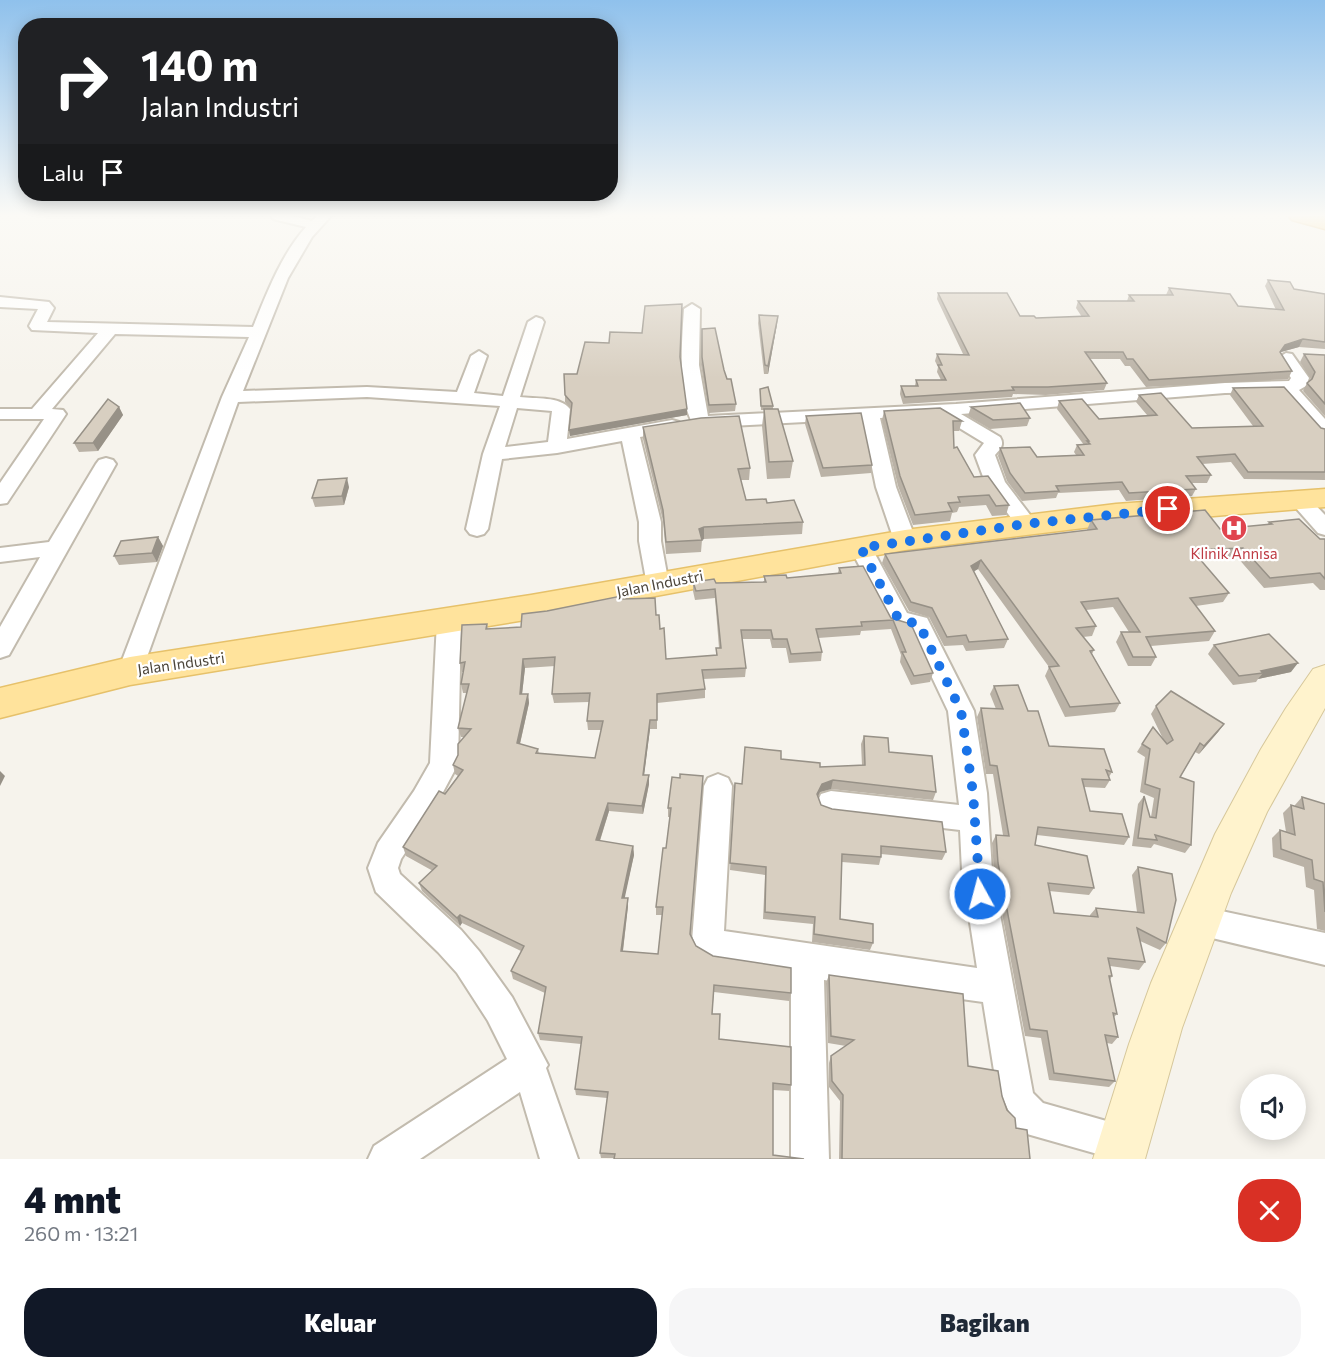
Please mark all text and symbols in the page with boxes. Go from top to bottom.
text: 140 m [141,38,258,90]
icon: right [42,42,120,120]
text: Jalan Industri [141,90,299,123]
icon: arrive [96,156,129,189]
text: Lalu [42,159,84,186]
pin [1142,483,1193,534]
icon: arrive [1151,492,1184,525]
hospital icon: Klinik Annisa [1219,513,1249,543]
place label: Klinik Annisa [1190,544,1278,562]
street label: Jalan Industri [615,566,705,600]
street label: Jalan Industri [136,648,226,678]
position arrow [948,862,1012,926]
map controls [1240,1074,1306,1140]
button: sound [1240,1074,1306,1140]
text: 4 mnt [24,1176,121,1220]
button: close [1238,1179,1301,1242]
text: 260 m · 13:21 [24,1221,138,1245]
button: Keluar [24,1288,657,1357]
button: Bagikan [669,1288,1301,1357]

